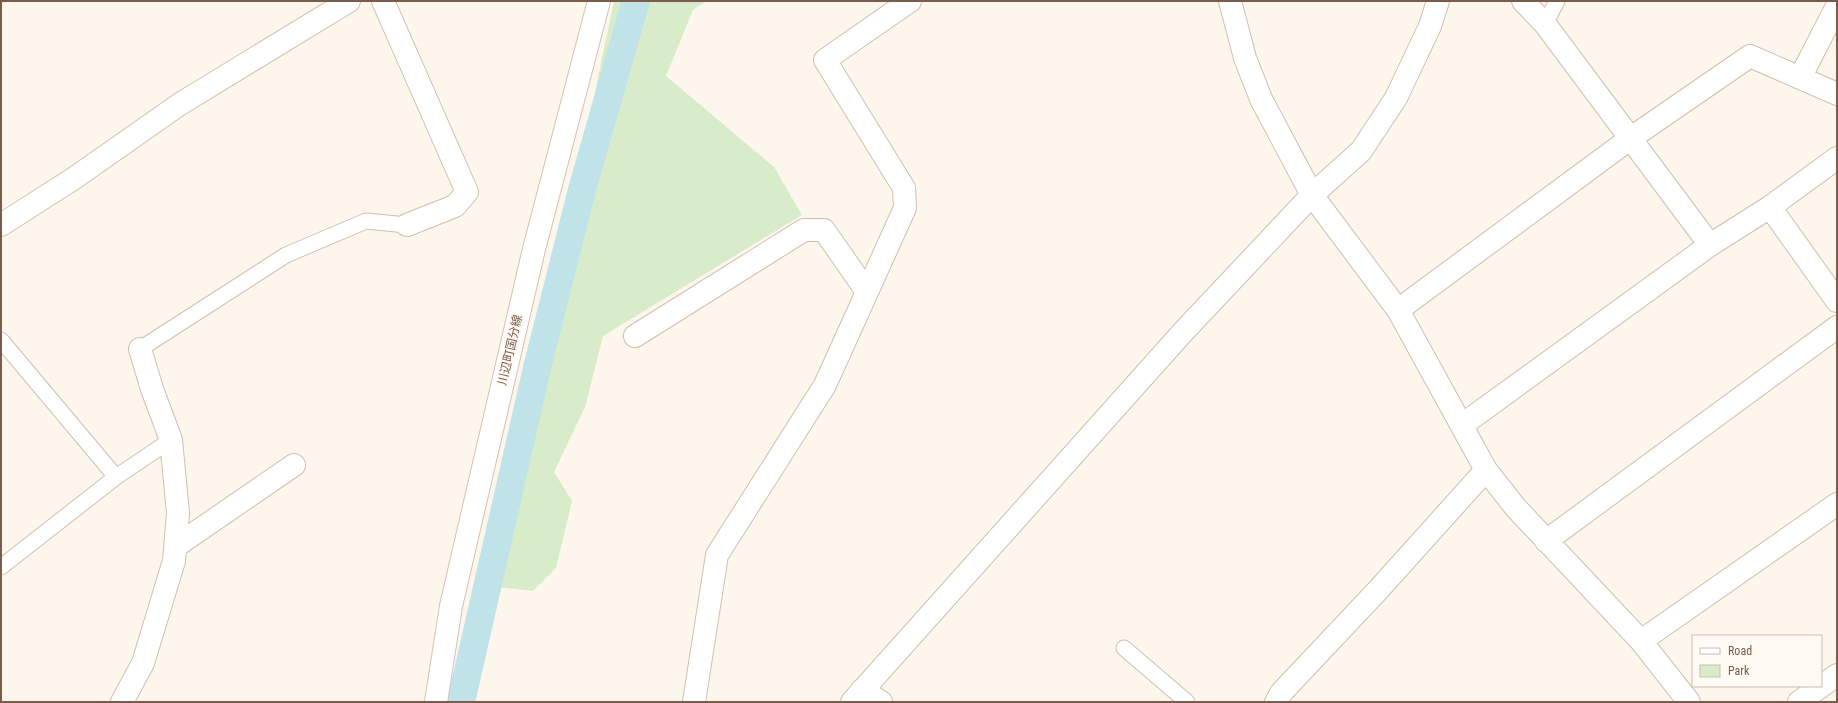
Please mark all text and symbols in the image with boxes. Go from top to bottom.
street label: 川辺町国分線 [495,313,525,387]
legend [1692,635,1822,687]
text: Road [1728,644,1752,658]
text: Park [1728,664,1750,678]

